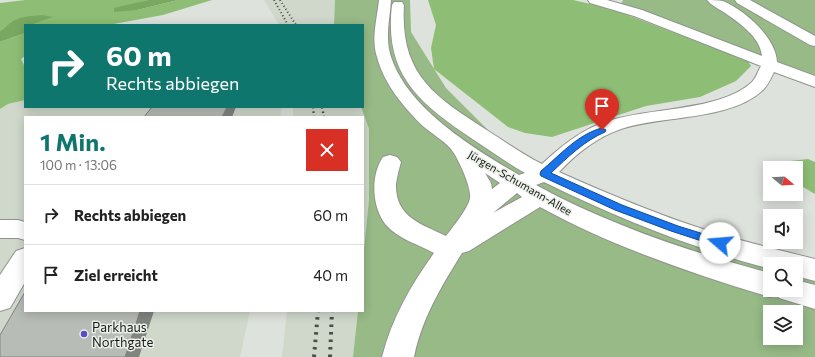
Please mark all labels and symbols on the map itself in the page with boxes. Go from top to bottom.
pin [585,89,619,130]
street label: Jürgen-Schumann-Allee [465,147,575,219]
north arrow [763,161,803,201]
position arrow [699,222,741,264]
place label: Parkhaus Northgate [92,319,154,350]
marker: Parkhaus Northgate [79,329,89,339]

